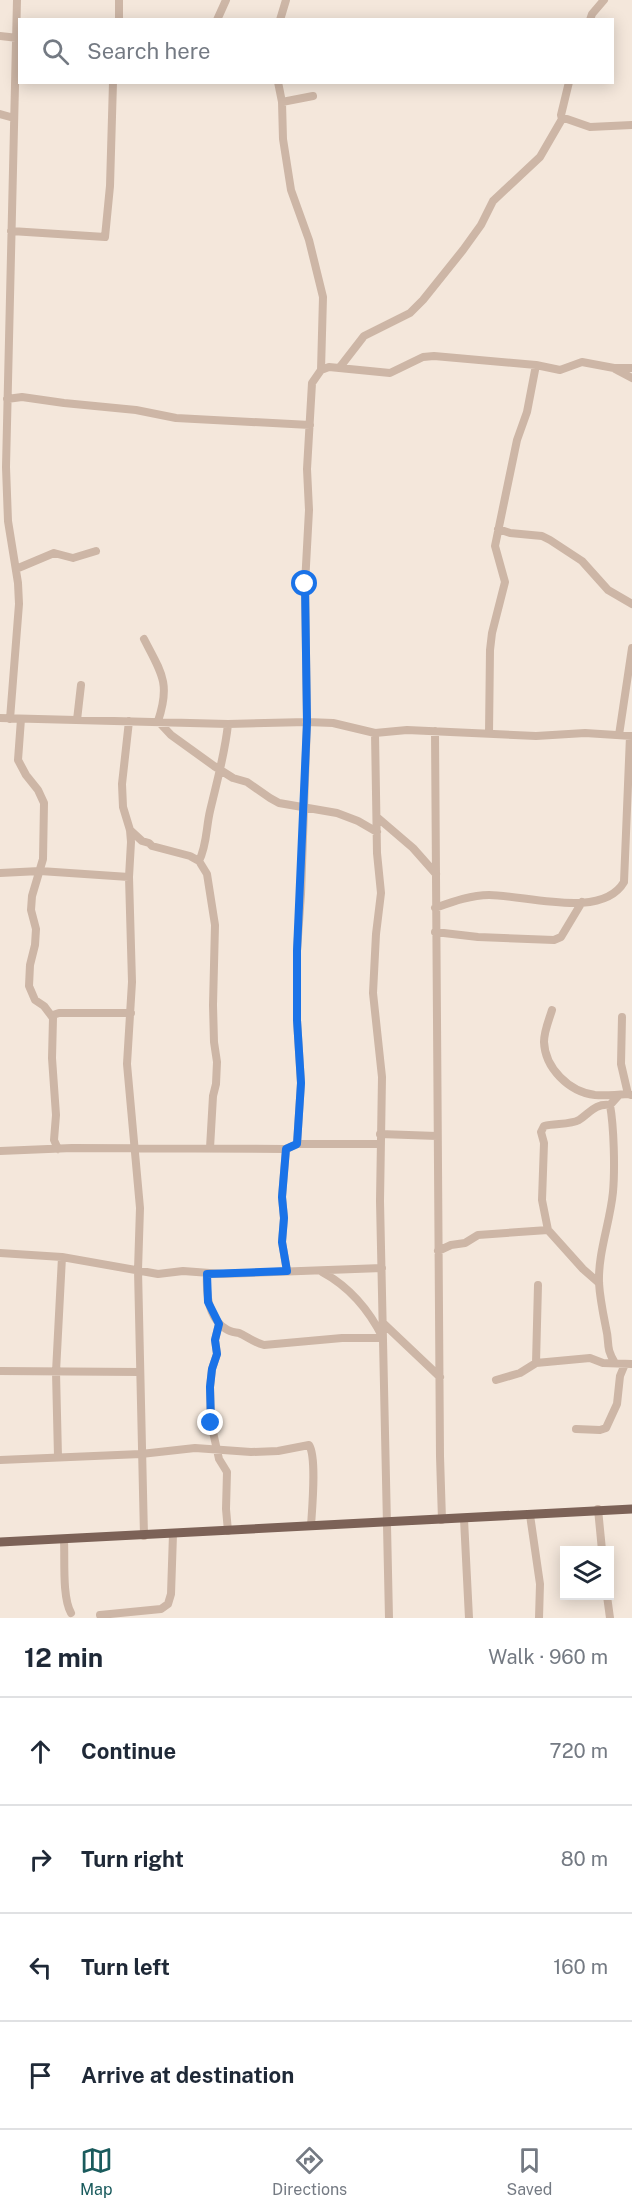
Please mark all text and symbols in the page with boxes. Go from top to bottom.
search box [18,18,614,84]
icon: search [39,35,72,68]
text: Search here [87,38,211,64]
route start [291,570,317,596]
route end [197,1409,223,1435]
map controls [560,1546,614,1600]
button: layers [560,1546,614,1600]
text: 12 min [24,1642,103,1673]
text: Walk · 960 m [488,1645,608,1669]
icon: ahead [24,1735,57,1768]
text: Continue [81,1738,176,1764]
text: 720 m [550,1739,608,1763]
icon: right [24,1843,57,1876]
text: Turn right [81,1846,184,1872]
text: 80 m [561,1847,608,1871]
icon: left [24,1951,57,1984]
text: Turn left [81,1954,170,1980]
text: 160 m [553,1955,608,1979]
icon: arrive [24,2059,57,2092]
text: Arrive at destination [81,2062,294,2088]
tab: Map [80,2144,113,2199]
tab: Directions [272,2144,347,2199]
tab: Saved [507,2144,552,2199]

